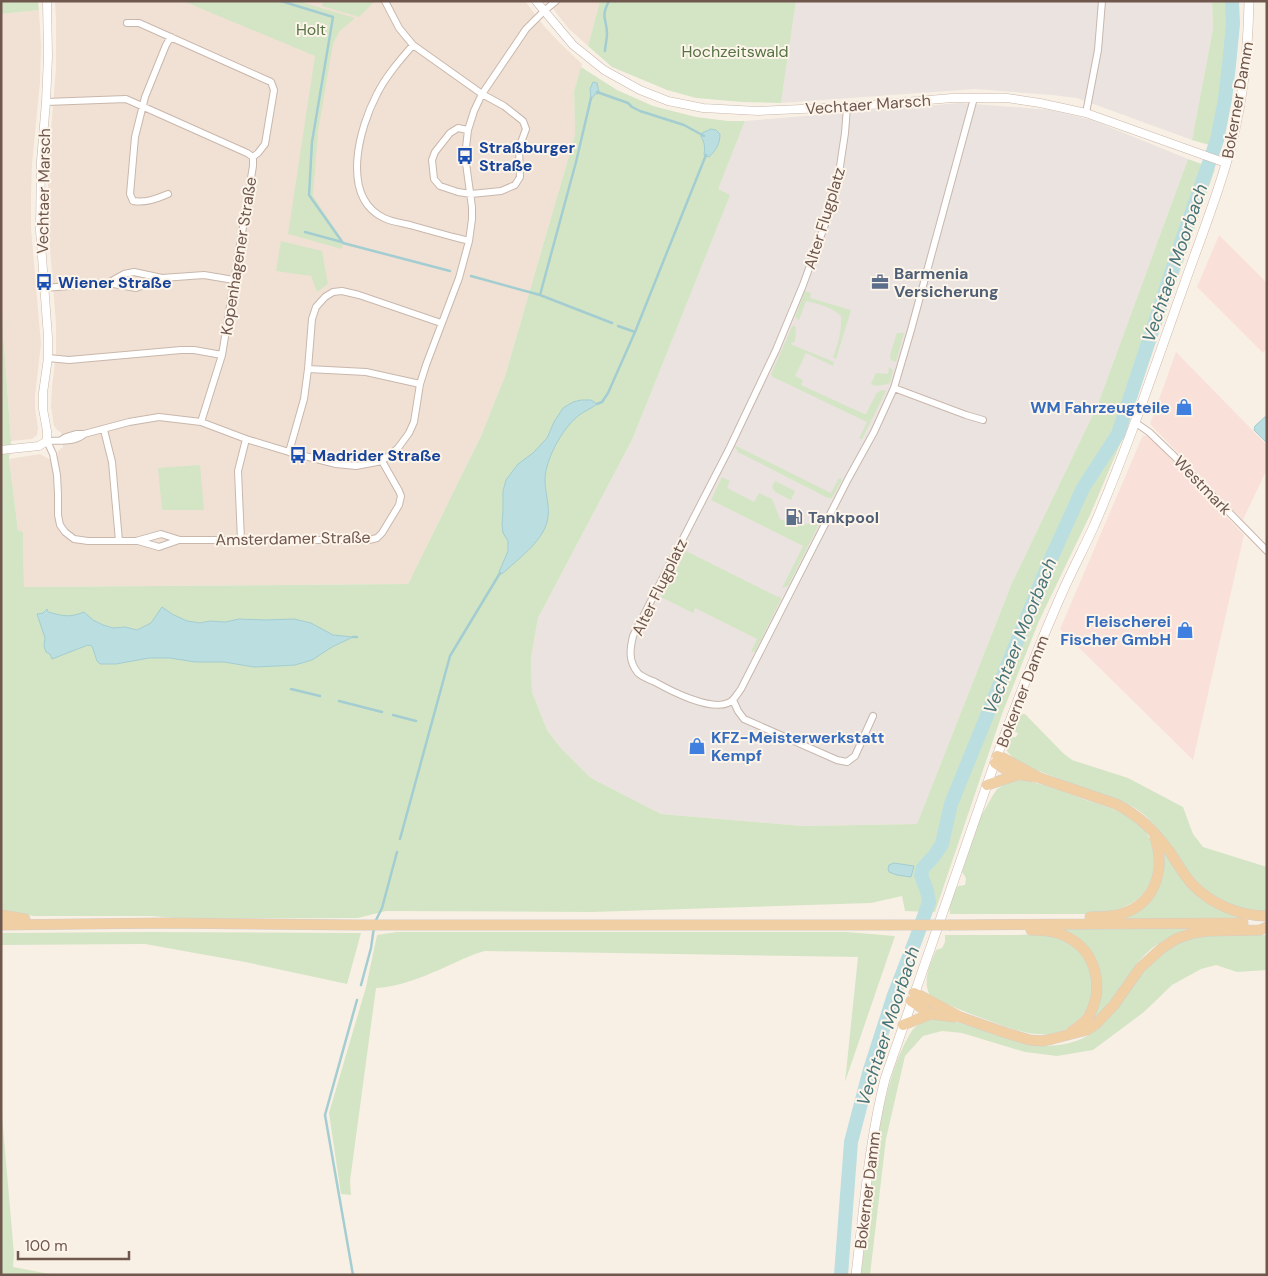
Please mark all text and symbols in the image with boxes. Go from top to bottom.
park label: Holt [296,19,326,40]
street label: Bokerner Damm [1217,40,1258,160]
park label: Hochzeitswald [681,41,789,62]
street label: Vechtaer Marsch [805,90,932,119]
street label: Vechtaer Marsch [32,128,55,254]
place label: Straßburger Straße [479,137,575,176]
bus stop icon: Straßburger Straße [455,146,475,166]
street label: Alter Flugplatz [799,165,850,272]
street label: Kopenhagener Straße [216,175,261,337]
water label: Vechtaer Moorbach [1137,181,1213,345]
place label: Barmenia Versicherung [894,263,998,302]
bus stop icon: Wiener Straße [34,272,54,292]
place label: Wiener Straße [58,272,172,293]
office icon: Barmenia Versicherung [870,272,890,292]
place label: WM Fahrzeugteile [1030,397,1170,418]
shop icon: WM Fahrzeugteile [1174,397,1194,417]
bus stop icon: Madrider Straße [288,445,308,465]
place label: Madrider Straße [312,445,441,466]
street label: Westmark [1169,451,1236,519]
fuel station icon: Tankpool [784,507,804,527]
place label: Tankpool [808,507,879,528]
street label: Amsterdamer Straße [215,527,371,550]
street label: Alter Flugplatz [627,535,692,639]
water label: Vechtaer Moorbach [978,554,1062,718]
place label: Fleischerei Fischer GmbH [1060,611,1171,650]
shop icon: Fleischerei Fischer GmbH [1175,620,1195,640]
street label: Bokerner Damm [991,632,1053,750]
place label: KFZ-Meisterwerkstatt Kempf [711,727,884,766]
shop icon: KFZ-Meisterwerkstatt Kempf [687,736,707,756]
water label: Vechtaer Moorbach [851,943,925,1109]
street label: Bokerner Damm [850,1130,885,1250]
scale bar [18,1228,129,1260]
text: 100 m [25,1236,68,1256]

